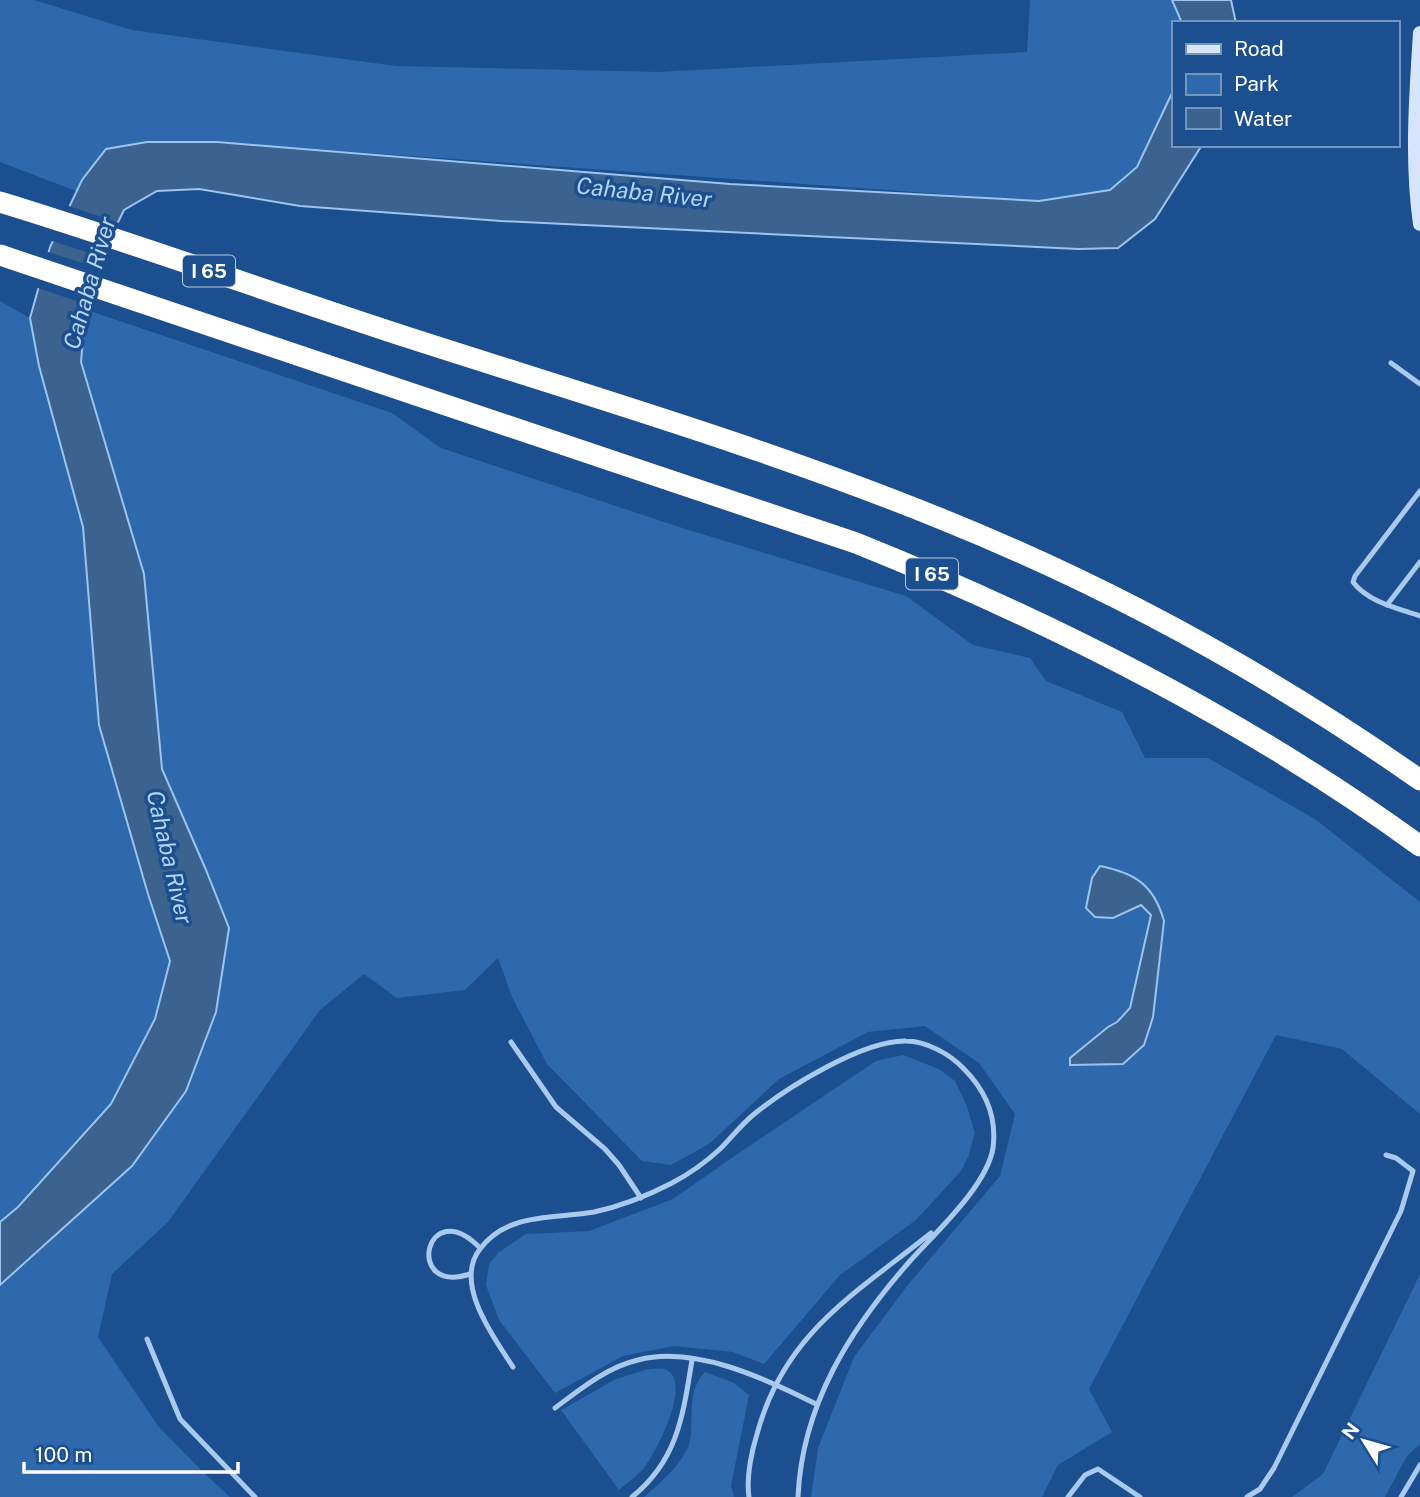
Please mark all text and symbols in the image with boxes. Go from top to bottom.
legend [1172,21,1399,147]
text: Road [1234,36,1284,61]
text: Park [1234,71,1279,96]
text: Water [1234,106,1292,131]
water label: Cahaba River [575,171,713,213]
water label: Cahaba River [57,214,121,352]
road number: I 65 [183,256,235,286]
road number: I 65 [906,558,958,590]
water label: Cahaba River [142,788,199,927]
north arrow [1329,1406,1399,1476]
text: N [1337,1418,1364,1443]
scale bar [24,1430,238,1474]
text: 100 m [35,1442,92,1467]

